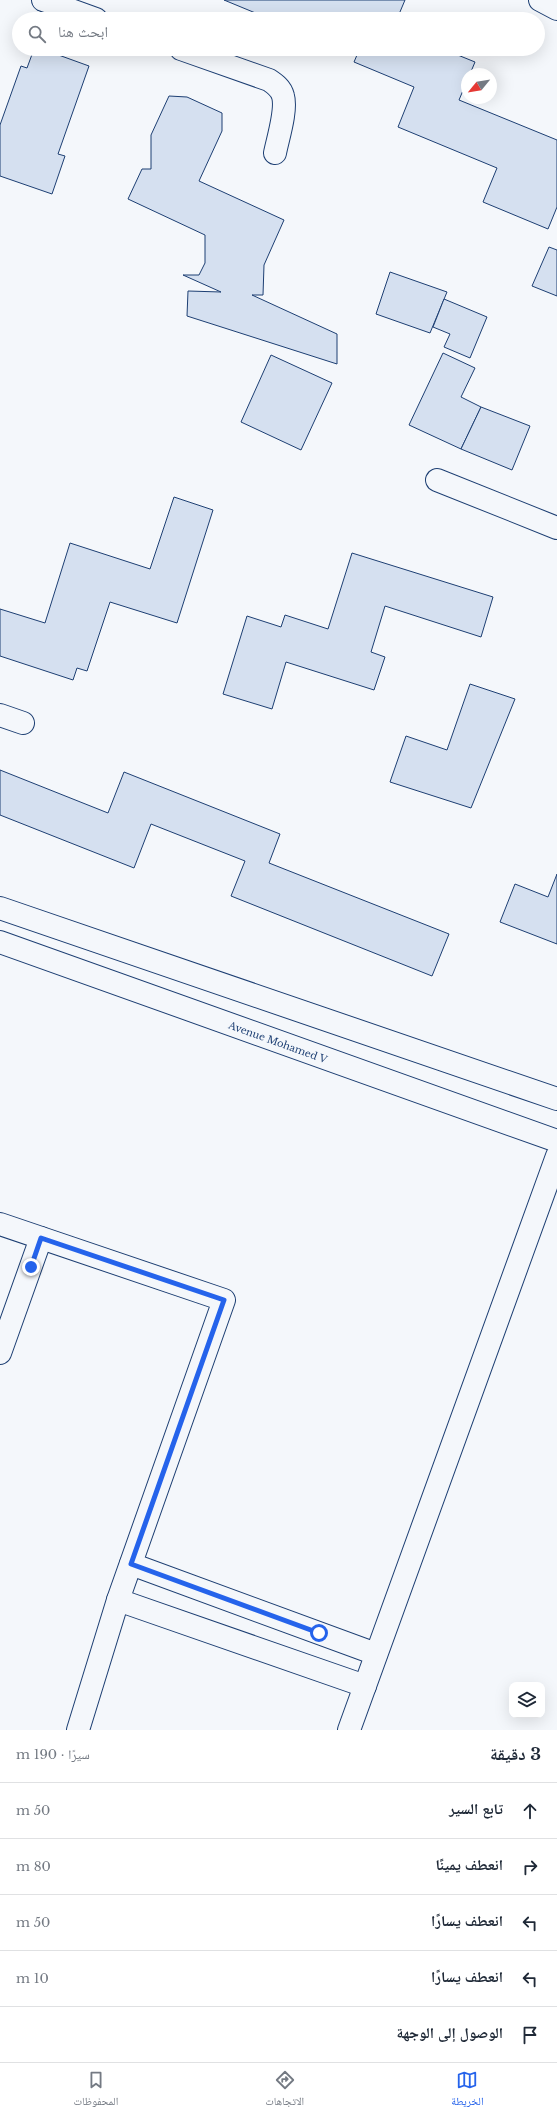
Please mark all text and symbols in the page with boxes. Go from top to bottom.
search box [12,12,545,56]
text: ابحث هنا [58,22,108,41]
icon: search [26,23,48,45]
north arrow [461,68,497,104]
street label: Avenue Mohamed V [226,1018,329,1066]
route end [22,1258,40,1276]
route start [310,1624,328,1642]
map controls [509,1682,545,1718]
button: layers [509,1682,545,1718]
text: 3 دقيقة [490,1744,541,1765]
text: سيرًا · 190 m [16,1746,90,1763]
text: تابع السير [449,1799,503,1818]
icon: ahead [519,1800,541,1822]
text: 50 m [16,1802,50,1819]
text: انعطف يمينًا [435,1855,503,1874]
icon: right [519,1856,541,1878]
text: 80 m [16,1858,51,1875]
text: انعطف يسارًا [431,1911,503,1930]
icon: left [519,1912,541,1934]
text: 50 m [16,1914,50,1931]
text: انعطف يسارًا [431,1967,503,1986]
icon: left [519,1968,541,1990]
text: 10 m [16,1970,49,1987]
text: الوصول إلى الوجهة [396,2023,503,2042]
icon: arrive [519,2024,541,2046]
tab: المحفوظات [73,2069,118,2112]
tab: الاتجاهات [265,2069,304,2112]
tab: الخريطة [451,2069,484,2112]

